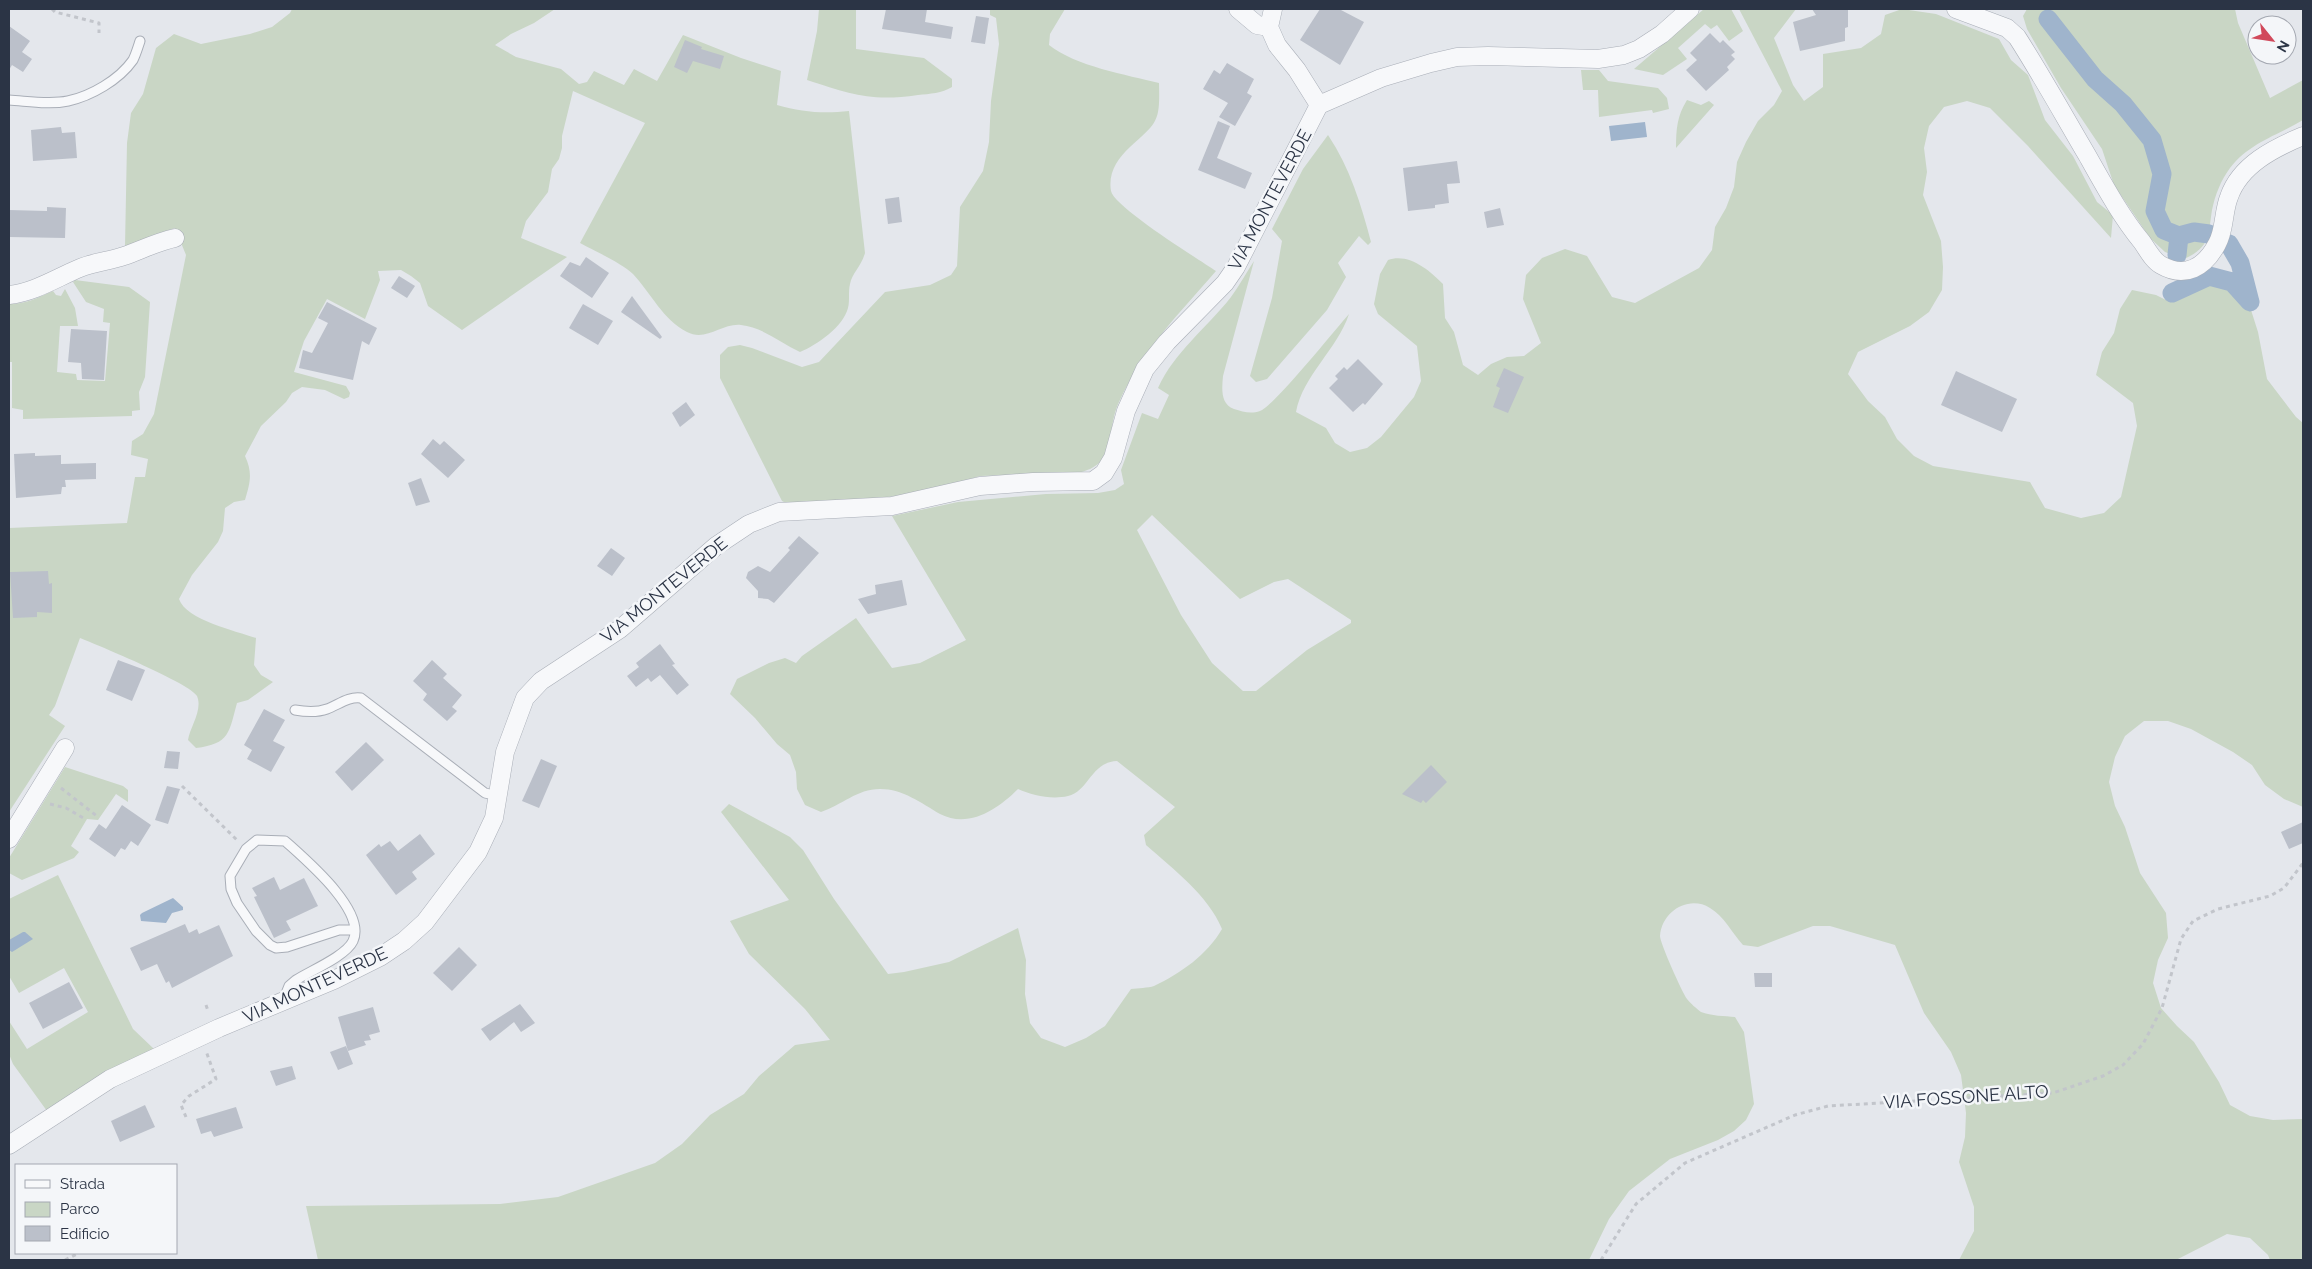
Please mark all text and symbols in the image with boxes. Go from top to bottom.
north arrow [2247,15,2297,65]
text: N [2274,38,2293,55]
street label: VIA MONTEVERDE [1223,126,1316,274]
street label: VIA MONTEVERDE [596,532,731,647]
street label: VIA MONTEVERDE [239,942,390,1027]
street label: VIA FOSSONE ALTO [1883,1080,2049,1113]
legend [15,1164,178,1254]
text: Strada [60,1175,105,1193]
text: Parco [60,1200,100,1218]
text: Edificio [60,1225,110,1243]

